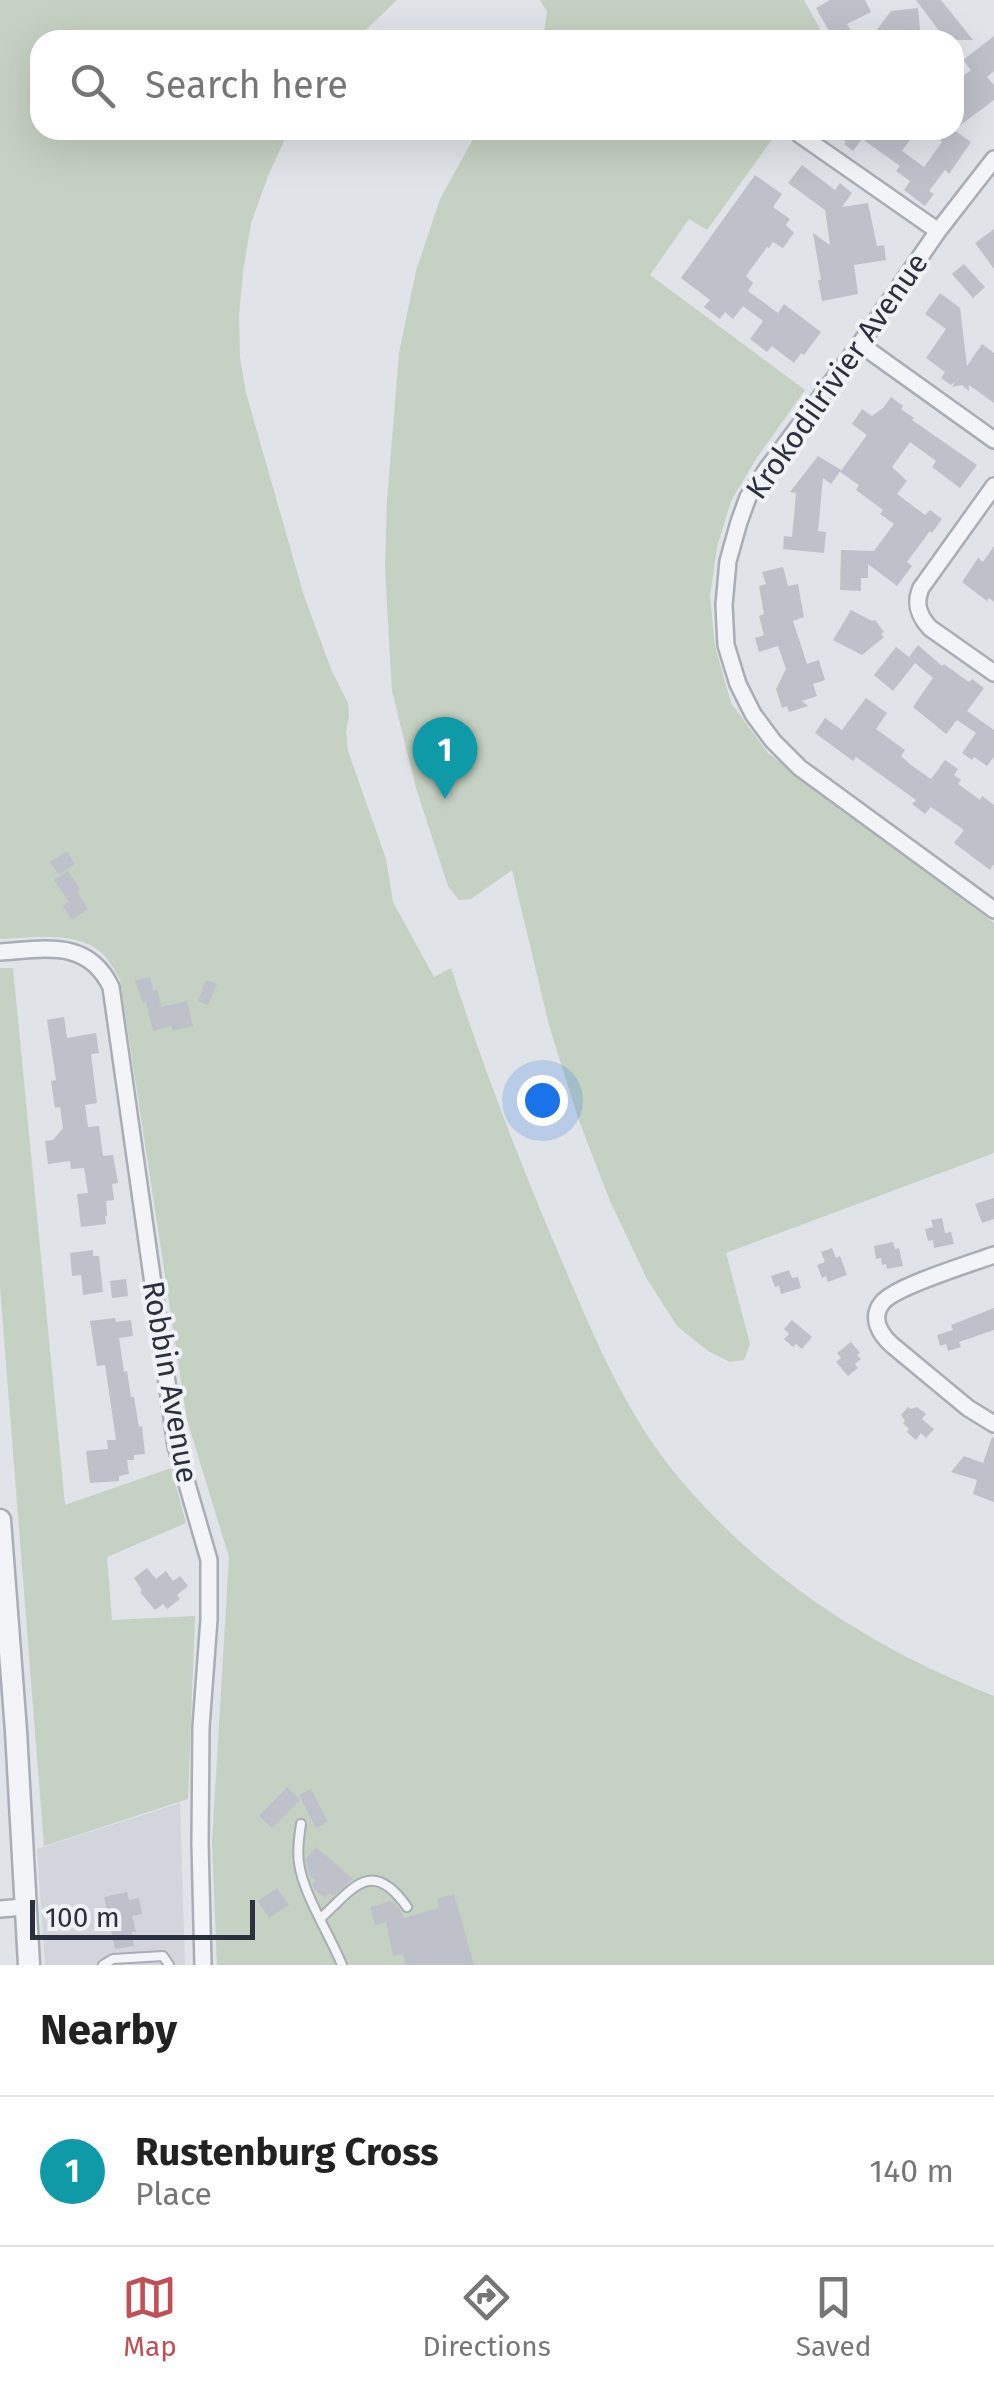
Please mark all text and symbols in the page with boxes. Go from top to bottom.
search box [30,30,964,140]
icon: search [65,58,120,113]
text: Search here [145,62,348,108]
street label: Krokodilrivier Avenue [738,246,936,506]
pin: 1 [412,716,478,799]
your location [517,1075,568,1126]
street label: Robbin Avenue [135,1278,205,1486]
scale bar [30,1895,255,1940]
text: 100 m [45,1901,120,1934]
text: Nearby [40,2005,177,2055]
text: Rustenburg Cross [135,2129,439,2175]
text: 1 [65,2152,80,2190]
text: 140 m [869,2152,954,2190]
text: Place [135,2175,212,2213]
tab: Map [122,2270,177,2363]
tab: Directions [422,2270,551,2363]
tab: Saved [796,2270,872,2363]

